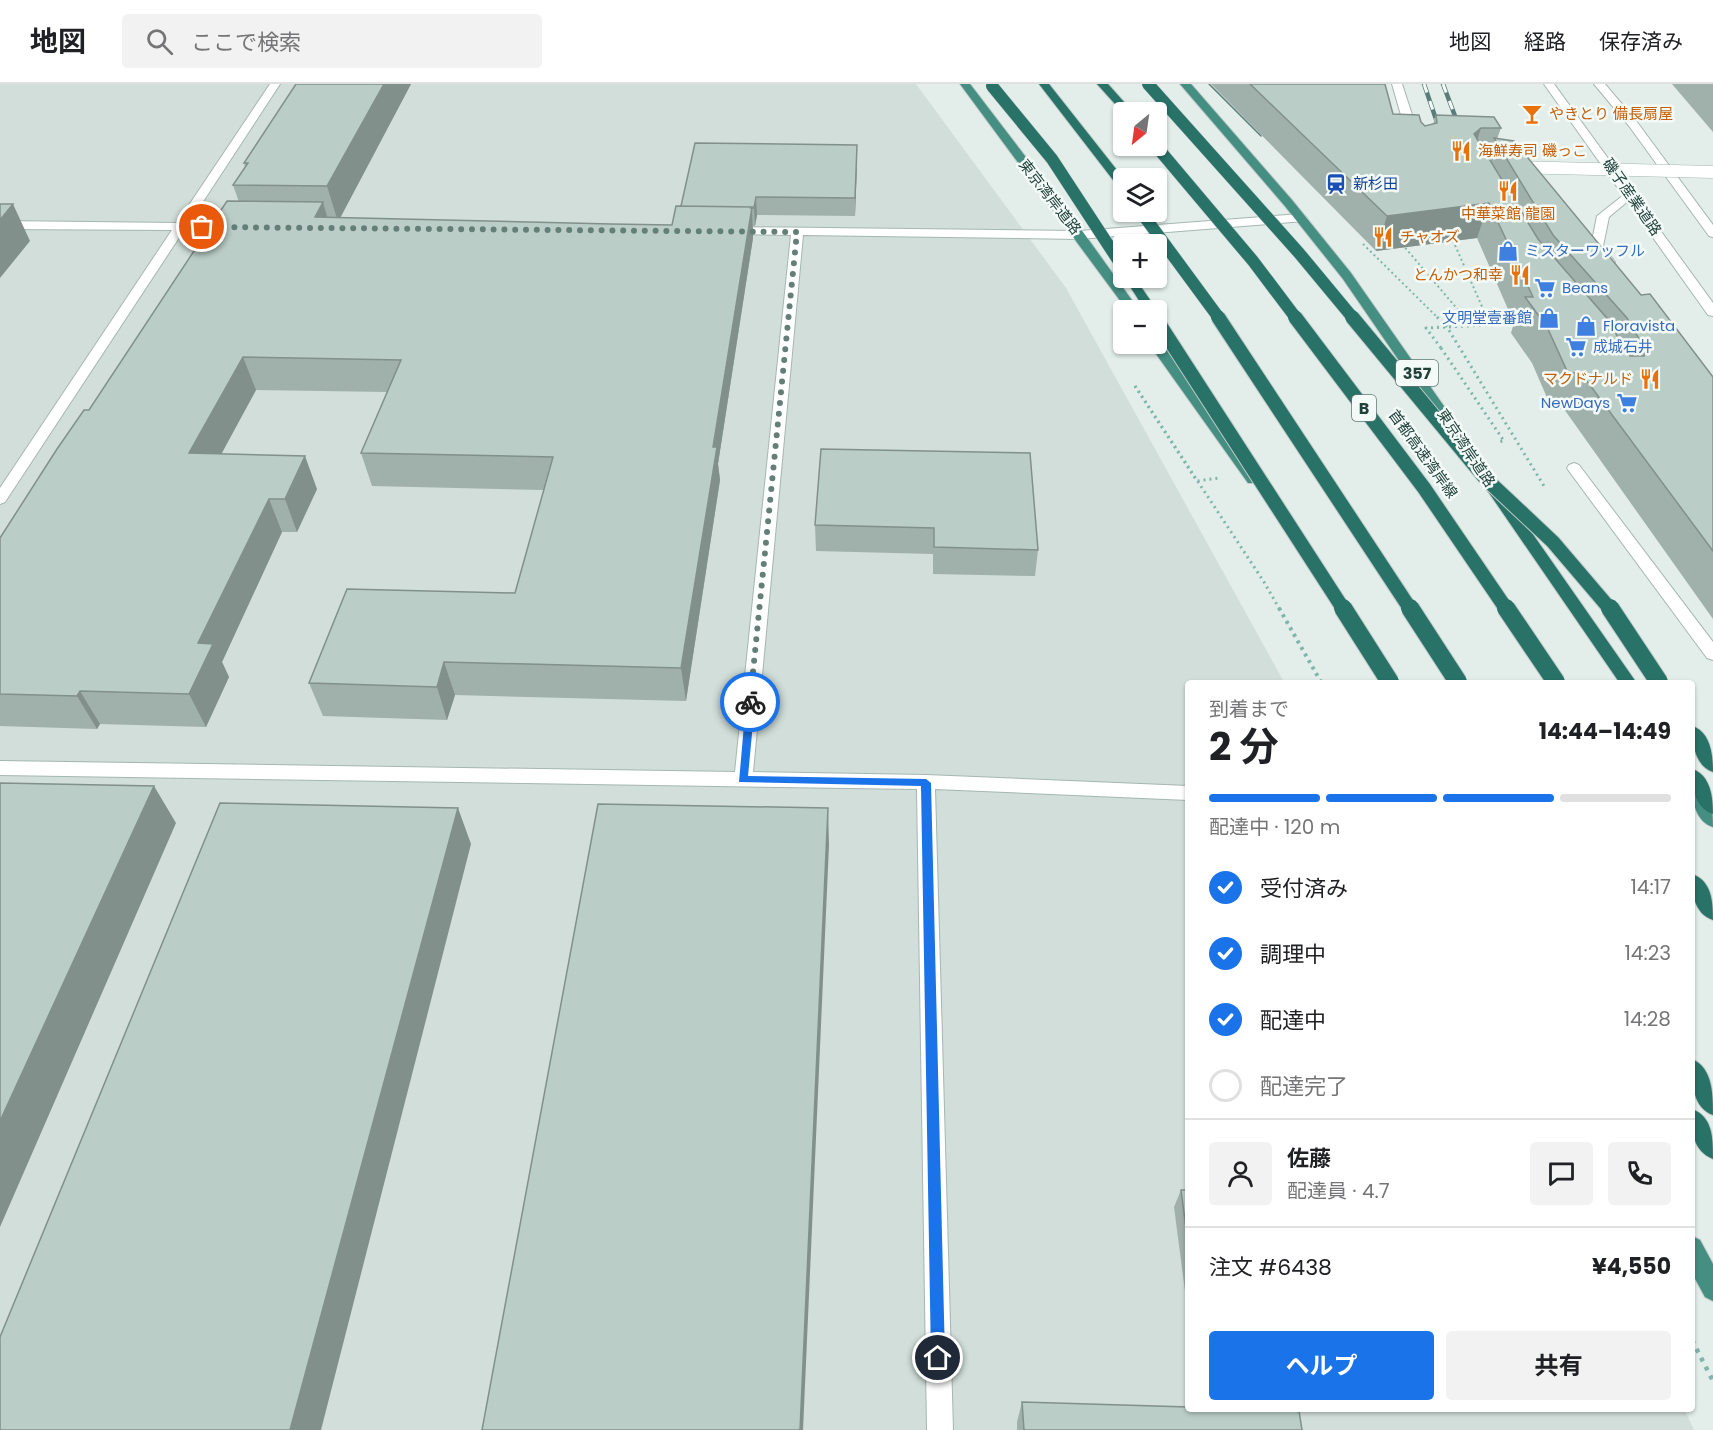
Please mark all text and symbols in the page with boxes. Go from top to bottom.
search box [122,14,542,68]
text: 地図 [30,22,86,61]
icon: search [143,25,176,58]
text: ここで検索 [191,27,301,58]
text: 地図 [1449,27,1491,56]
text: 経路 [1524,27,1566,56]
text: 保存済み [1599,27,1683,56]
north arrow [1113,102,1167,156]
map controls [1113,102,1167,354]
bar icon: やきとり 備長扇屋 [1520,102,1544,126]
place label: やきとり 備長扇屋 [1549,103,1673,124]
restaurant icon: 海鮮寿司 磯っこ [1449,139,1473,163]
place label: 海鮮寿司 磯っこ [1478,140,1587,161]
street label: 磯子産業道路 [1598,154,1667,240]
street label: 東京湾岸道路 [1014,155,1086,239]
button: layers [1113,168,1167,222]
station icon: 新杉田 [1324,172,1348,196]
place label: 新杉田 [1353,173,1398,194]
restaurant icon: 中華菜館 龍園 [1496,179,1520,203]
pin [176,201,227,252]
place label: 中華菜館 龍園 [1461,203,1555,224]
icon: bag [185,210,218,243]
restaurant icon: チャオズ [1371,225,1395,249]
place label: チャオズ [1400,226,1460,247]
button: + [1113,234,1167,288]
shop icon: ミスターワッフル [1496,239,1520,263]
place label: ミスターワッフル [1525,240,1645,261]
restaurant icon: とんかつ和幸 [1508,263,1532,287]
place label: とんかつ和幸 [1413,264,1503,285]
supermarket icon: Beans [1533,276,1557,300]
place label: Beans [1562,277,1608,298]
button: − [1113,300,1167,354]
shop icon: 文明堂壹番館 [1537,306,1561,330]
place label: 文明堂壹番館 [1442,307,1532,328]
shop icon: Floravista [1574,314,1598,338]
place label: Floravista [1603,315,1675,336]
supermarket icon: 成城石井 [1564,335,1588,359]
place label: 成城石井 [1593,336,1653,357]
road number: 357 [1396,360,1438,386]
restaurant icon: マクドナルド [1638,367,1662,391]
place label: マクドナルド [1543,368,1633,389]
supermarket icon: NewDays [1615,391,1639,415]
place label: NewDays [1541,392,1610,413]
road number: B [1352,395,1376,421]
street label: 首都高速湾岸線 [1384,405,1463,502]
street label: 東京湾岸道路 [1433,405,1500,491]
courier [720,672,780,732]
icon: bike [734,686,767,719]
text: 到着まで [1209,695,1289,723]
text: 14:44–14:49 [1539,716,1671,747]
text: 2 分 [1209,719,1279,774]
text: 配達中 · 120 m [1209,813,1340,841]
icon: check [1209,871,1242,904]
text: 受付済み [1260,873,1348,904]
text: 14:17 [1630,873,1671,901]
icon: check [1209,937,1242,970]
text: 調理中 [1260,939,1326,970]
text: 14:23 [1624,939,1671,967]
icon: check [1209,1003,1242,1036]
text: 配達中 [1260,1005,1326,1036]
text: 14:28 [1624,1005,1671,1033]
text: 配達完了 [1260,1071,1348,1102]
button: person [1209,1142,1272,1205]
button: chat [1530,1142,1593,1205]
button: phone [1608,1142,1671,1205]
text: 佐藤 [1287,1143,1331,1174]
text: 配達員 · 4.7 [1287,1177,1390,1205]
text: ¥4,550 [1592,1251,1671,1282]
text: 注文 #6438 [1209,1252,1332,1283]
button: ヘルプ [1209,1331,1434,1400]
button: 共有 [1446,1331,1671,1400]
pin [912,1332,963,1383]
icon: home [921,1341,954,1374]

